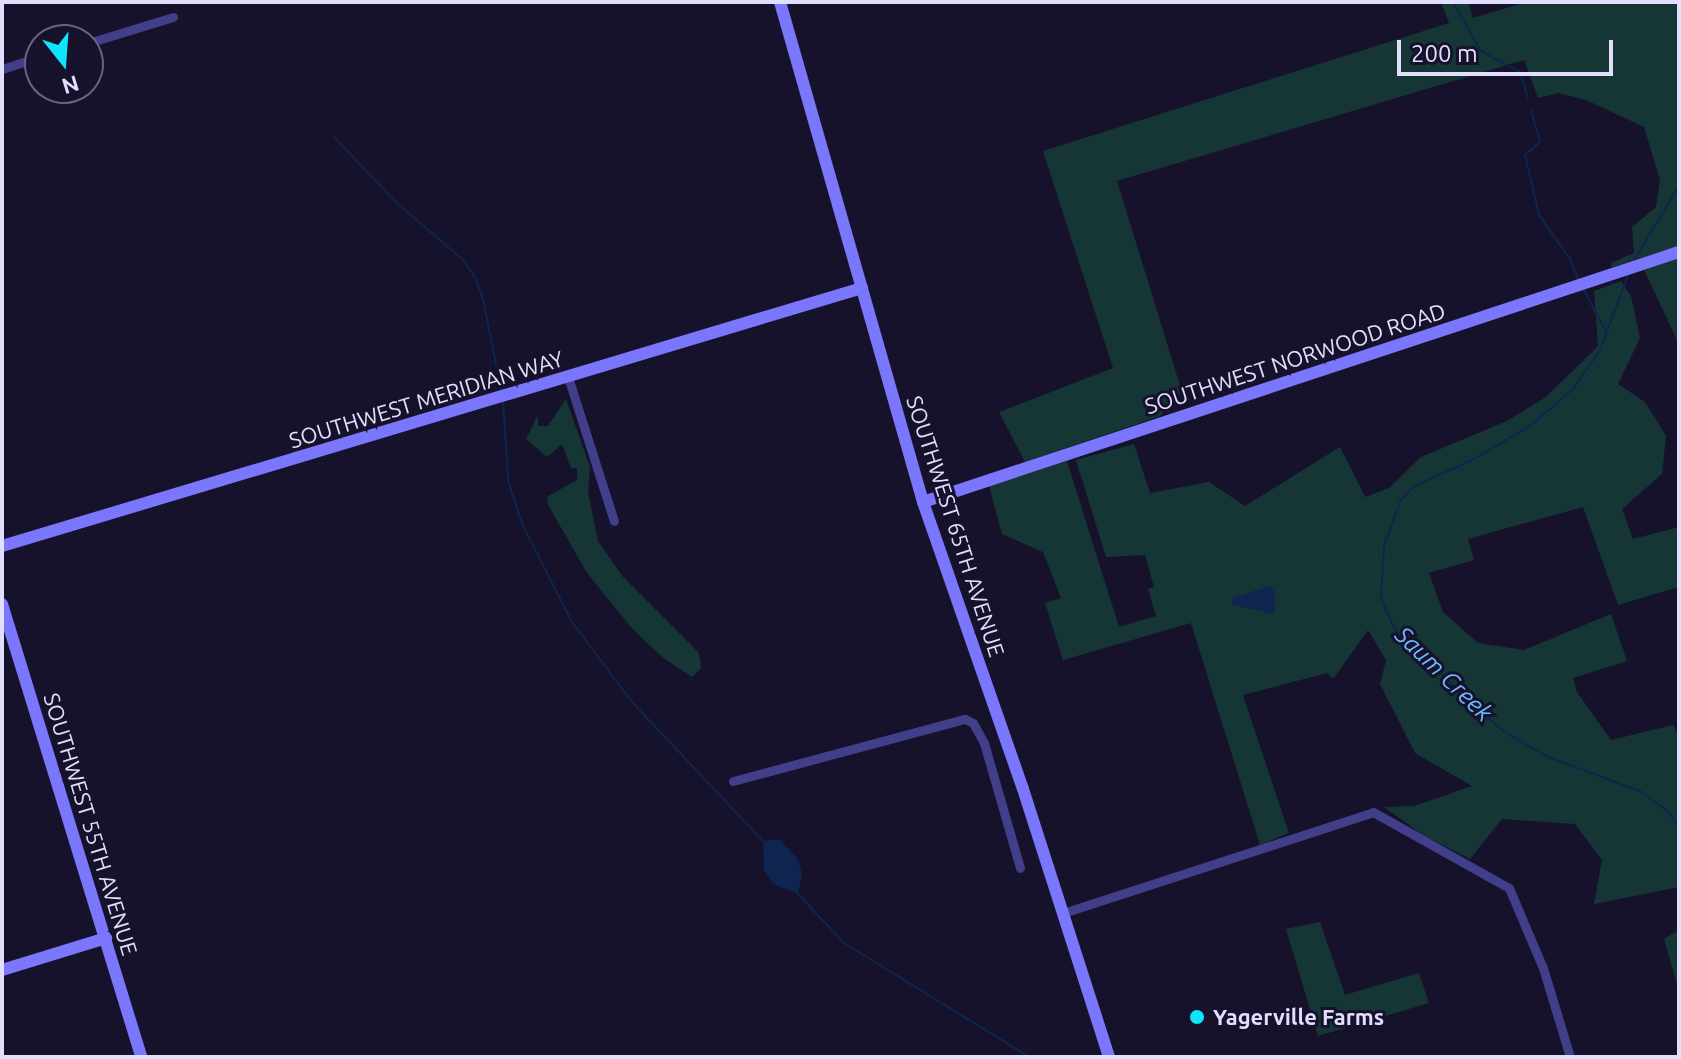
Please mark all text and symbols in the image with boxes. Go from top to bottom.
north arrow [24,24,104,104]
scale bar [1401,24,1617,74]
text: 200 m [1411,40,1478,67]
text: N [59,71,82,100]
street label: SOUTHWEST NORWOOD ROAD [1141,297,1449,419]
street label: SOUTHWEST MERIDIAN WAY [286,345,566,453]
street label: SOUTHWEST 65TH AVENUE [901,392,1011,660]
water label: Saum Creek [1389,620,1499,728]
street label: SOUTHWEST 55TH AVENUE [39,690,143,958]
place label: Yagerville Farms [1213,1004,1384,1030]
marker: Yagerville Farms [1188,1008,1206,1026]

